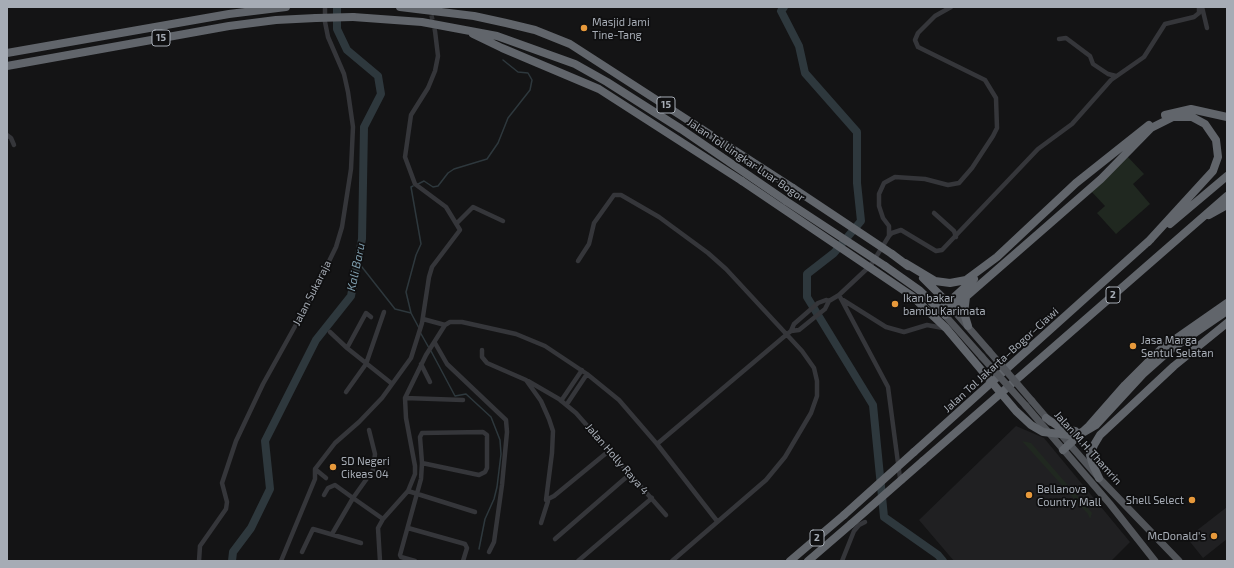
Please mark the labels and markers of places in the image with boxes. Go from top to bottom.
place label: Masjid Jami Tine-Tang [592,15,650,41]
marker: Masjid Jami Tine-Tang [579,23,589,33]
place label: Ikan bakar bambu Karimata [903,291,986,317]
marker: Ikan bakar bambu Karimata [890,299,900,309]
place label: Jasa Marga Sentul Selatan [1141,333,1214,359]
marker: Jasa Marga Sentul Selatan [1128,341,1138,351]
place label: SD Negeri Cikeas 04 [341,454,390,480]
marker: SD Negeri Cikeas 04 [328,462,338,472]
place label: Bellanova Country Mall [1037,482,1101,508]
marker: Bellanova Country Mall [1024,490,1034,500]
place label: Shell Select [1126,493,1184,507]
marker: Shell Select [1187,495,1197,505]
place label: McDonald's [1148,529,1206,543]
marker: McDonald's [1209,531,1219,541]

